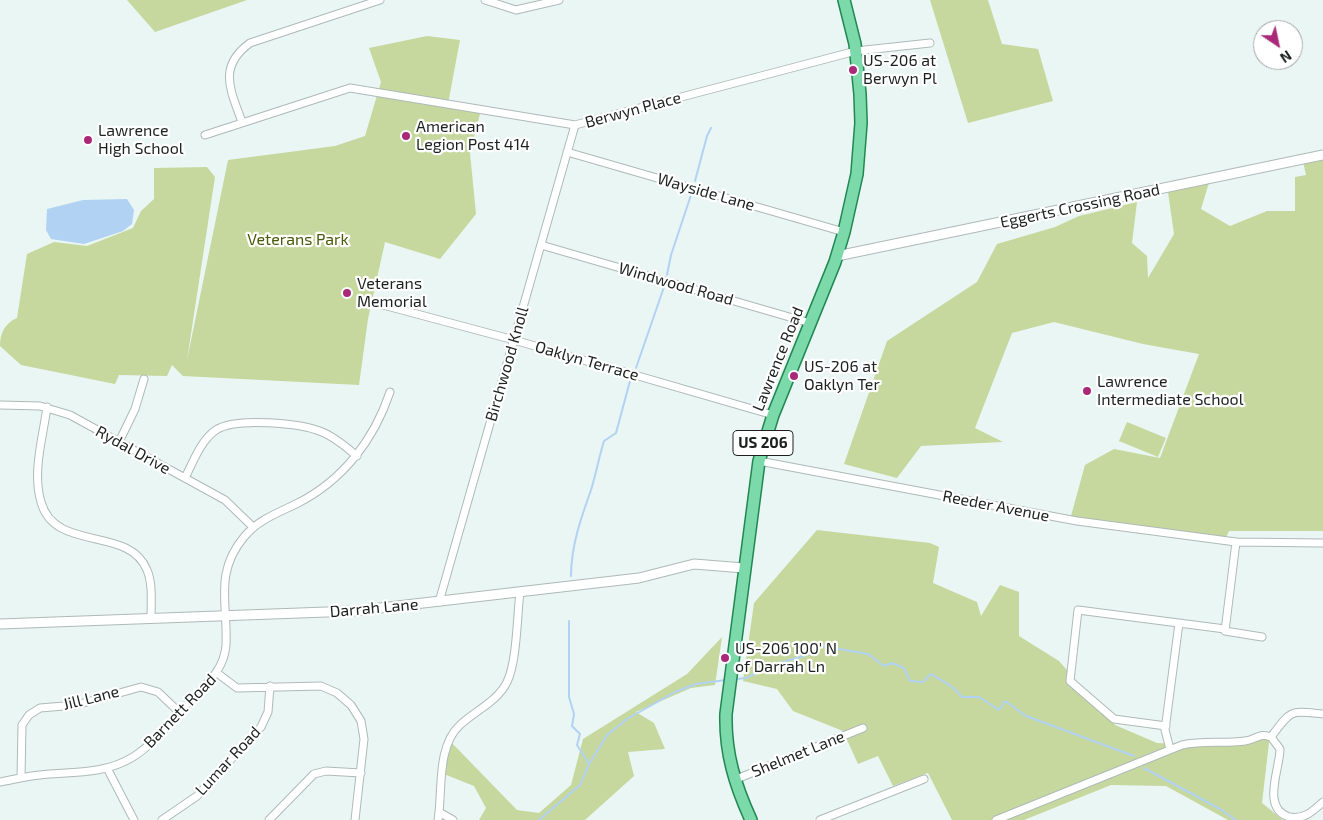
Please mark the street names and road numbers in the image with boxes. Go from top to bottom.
street label: Berwyn Place [583,88,683,132]
street label: Wayside Lane [655,169,757,215]
street label: Eggerts Crossing Road [998,180,1162,232]
street label: Windwood Road [616,258,736,310]
street label: Birchwood Knoll [481,304,533,424]
street label: Lawrence Road [748,304,808,414]
street label: Oaklyn Terrace [533,337,641,385]
street label: Rydal Drive [92,422,174,478]
road number: US 206 [733,430,793,456]
street label: Reeder Avenue [941,486,1051,526]
street label: Darrah Lane [329,595,419,621]
street label: Barnett Road [140,670,220,752]
street label: Jill Lane [61,682,121,714]
street label: Lumar Road [191,723,265,799]
street label: Shelmet Lane [749,727,847,781]

